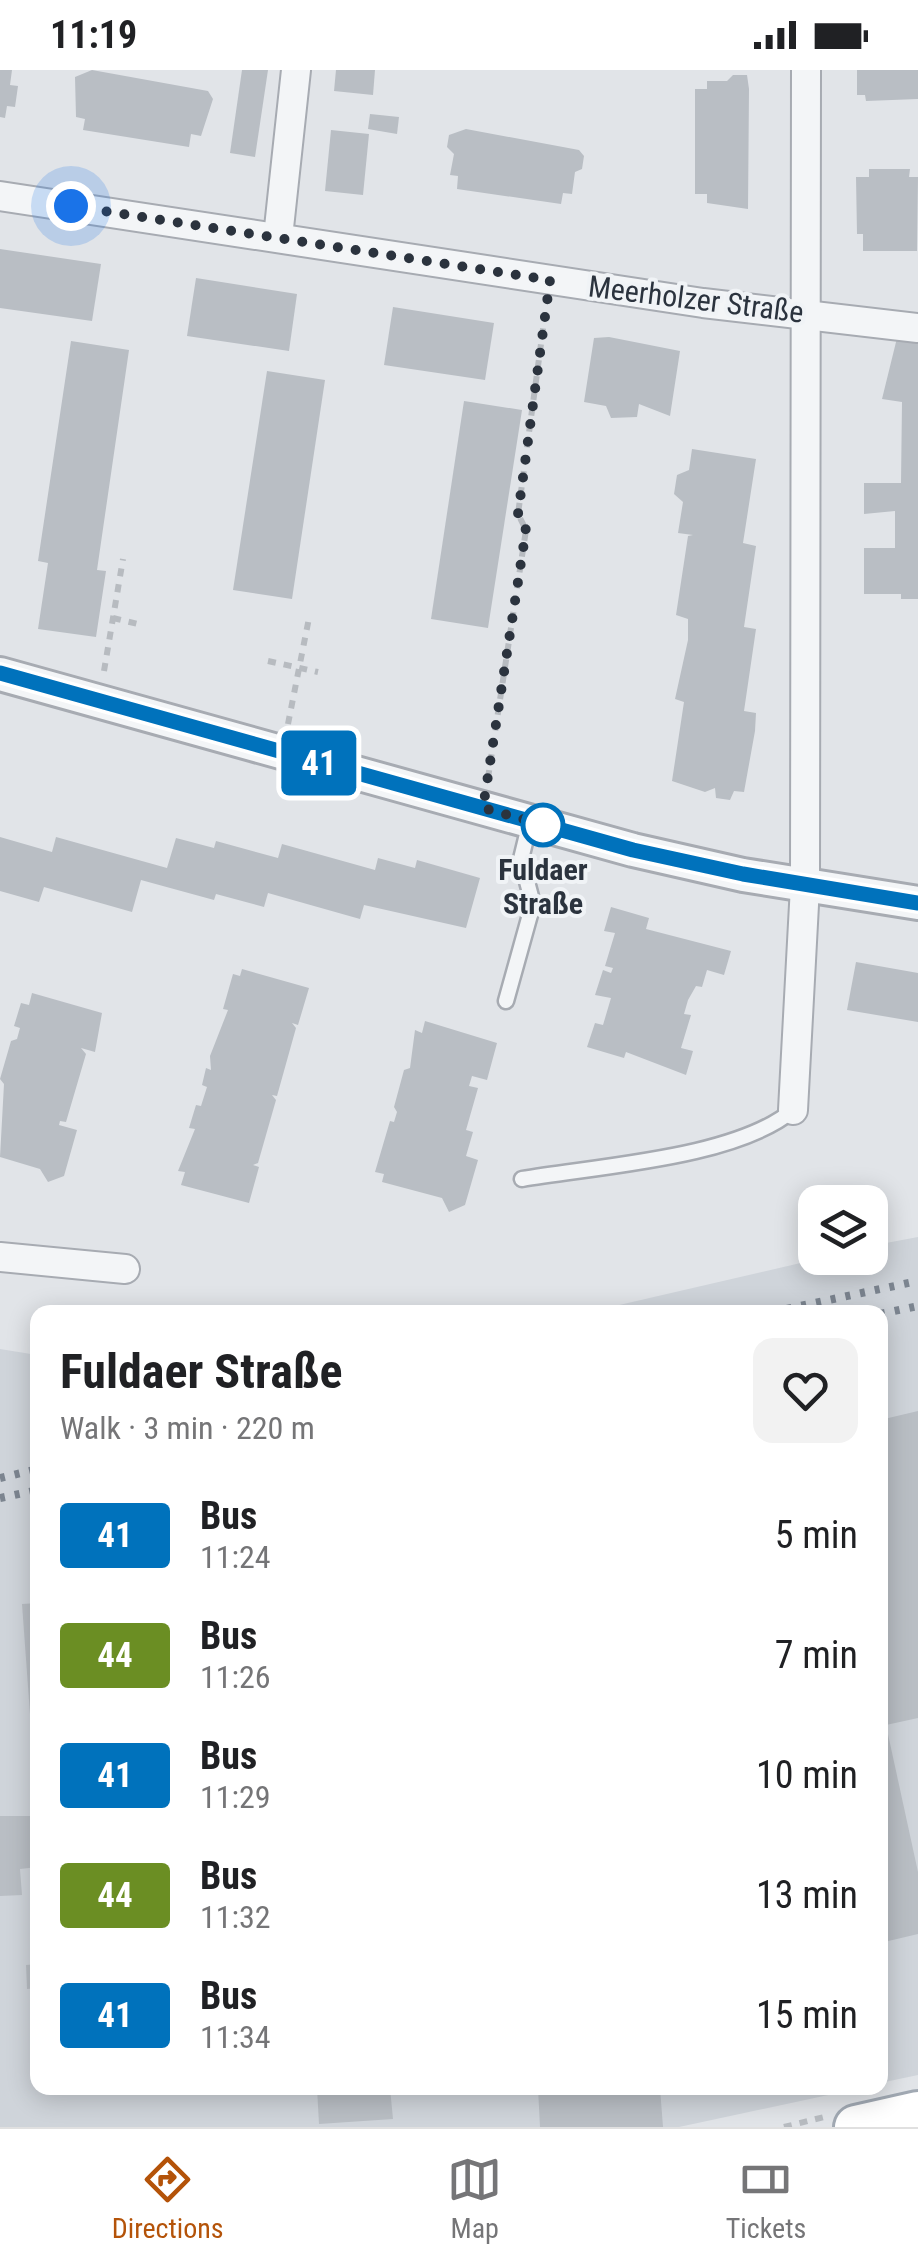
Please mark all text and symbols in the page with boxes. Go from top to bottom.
text: 11:19 [50,13,137,57]
your location [46,181,96,231]
street label: Meerholzer Straße [586,268,806,330]
line badge: 41 [274,730,364,796]
text: 41 [301,743,337,784]
marker: Fuldaer Straße [522,804,564,846]
place label: Fuldaer Straße [498,852,588,921]
map controls [798,1185,888,1275]
button: layers [798,1185,888,1275]
button: heart [753,1338,858,1443]
text: Fuldaer Straße [60,1343,343,1400]
text: Walk · 3 min · 220 m [60,1409,315,1447]
text: Bus [200,1494,257,1538]
text: 5 min [775,1513,858,1557]
text: 41 [97,1515,133,1556]
text: 11:24 [200,1538,271,1576]
text: Bus [200,1614,257,1658]
text: 7 min [775,1633,858,1677]
text: 44 [97,1635,133,1676]
text: 11:26 [200,1658,271,1696]
text: Bus [200,1734,257,1778]
text: 10 min [756,1753,858,1797]
text: 41 [97,1755,133,1796]
text: 11:29 [200,1778,271,1816]
text: Bus [200,1854,257,1898]
text: 13 min [756,1873,858,1917]
text: 44 [97,1875,133,1916]
text: 11:32 [200,1898,271,1936]
text: Bus [200,1974,257,2018]
text: 15 min [756,1993,858,2037]
text: 41 [97,1995,133,2036]
text: 11:34 [200,2018,271,2056]
tab: Directions [112,2152,224,2245]
tab: Map [447,2152,502,2245]
tab: Tickets [726,2152,806,2245]

